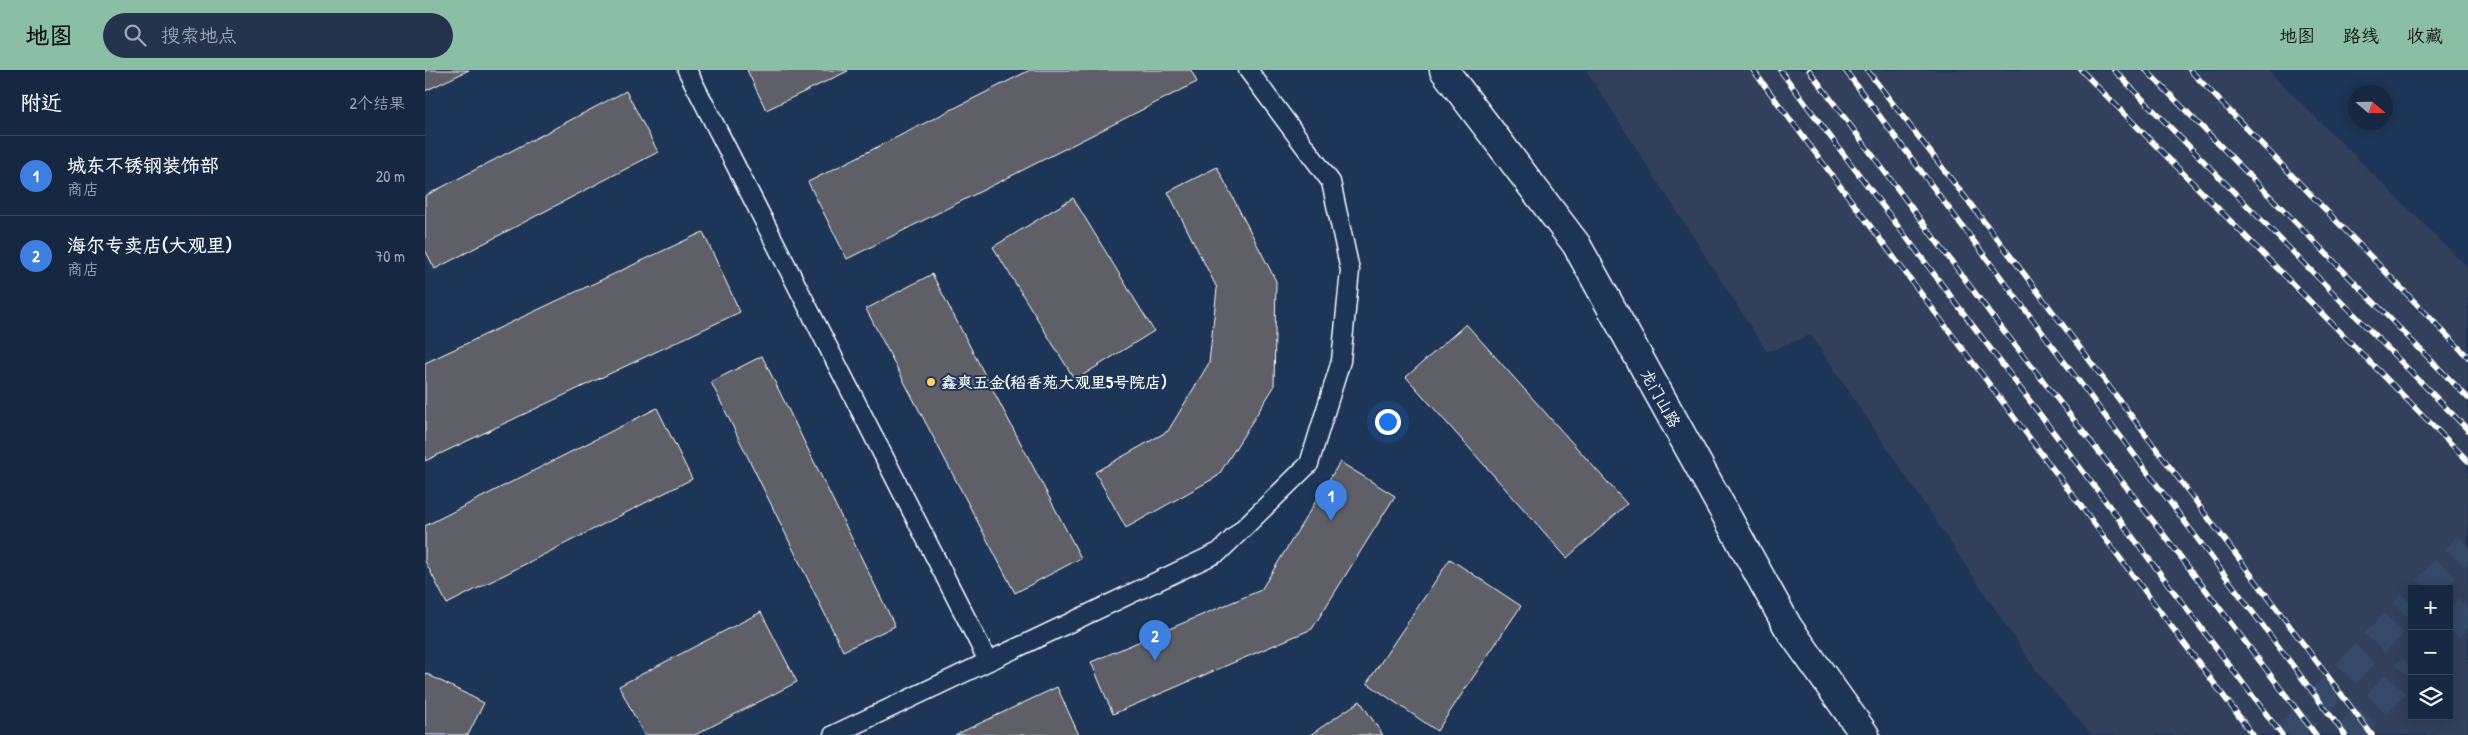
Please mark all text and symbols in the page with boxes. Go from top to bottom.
search box [103,13,453,58]
text: 地图 [25,19,73,51]
icon: search [121,21,149,49]
text: 搜索地点 [161,22,237,48]
text: 地图 [2279,23,2315,48]
text: 路线 [2343,23,2379,48]
text: 收藏 [2407,23,2443,48]
north arrow [2348,85,2393,130]
text: 附近 [20,88,62,117]
text: 2个结果 [350,92,405,114]
text: 城东不锈钢装饰部 [67,152,219,178]
text: 1 [33,165,39,187]
text: 20 m [376,165,405,187]
text: 商店 [67,178,99,200]
text: 海尔专卖店(大观里) [67,232,232,258]
text: 2 [32,245,40,267]
text: 70 m [375,245,405,267]
text: 商店 [67,258,99,280]
street label: 龙门山路 [1636,365,1686,431]
place label: 鑫爽五金(稻香苑大观里5号院店) [941,371,1167,393]
marker: 鑫爽五金(稻香苑大观里5号院店) [925,376,937,388]
your location [1375,409,1401,435]
pin: 1 [1315,480,1347,521]
map controls [2408,585,2453,720]
button: + [2408,585,2453,630]
pin: 2 [1139,620,1171,661]
button: − [2408,630,2453,675]
button: layers [2408,675,2453,720]

